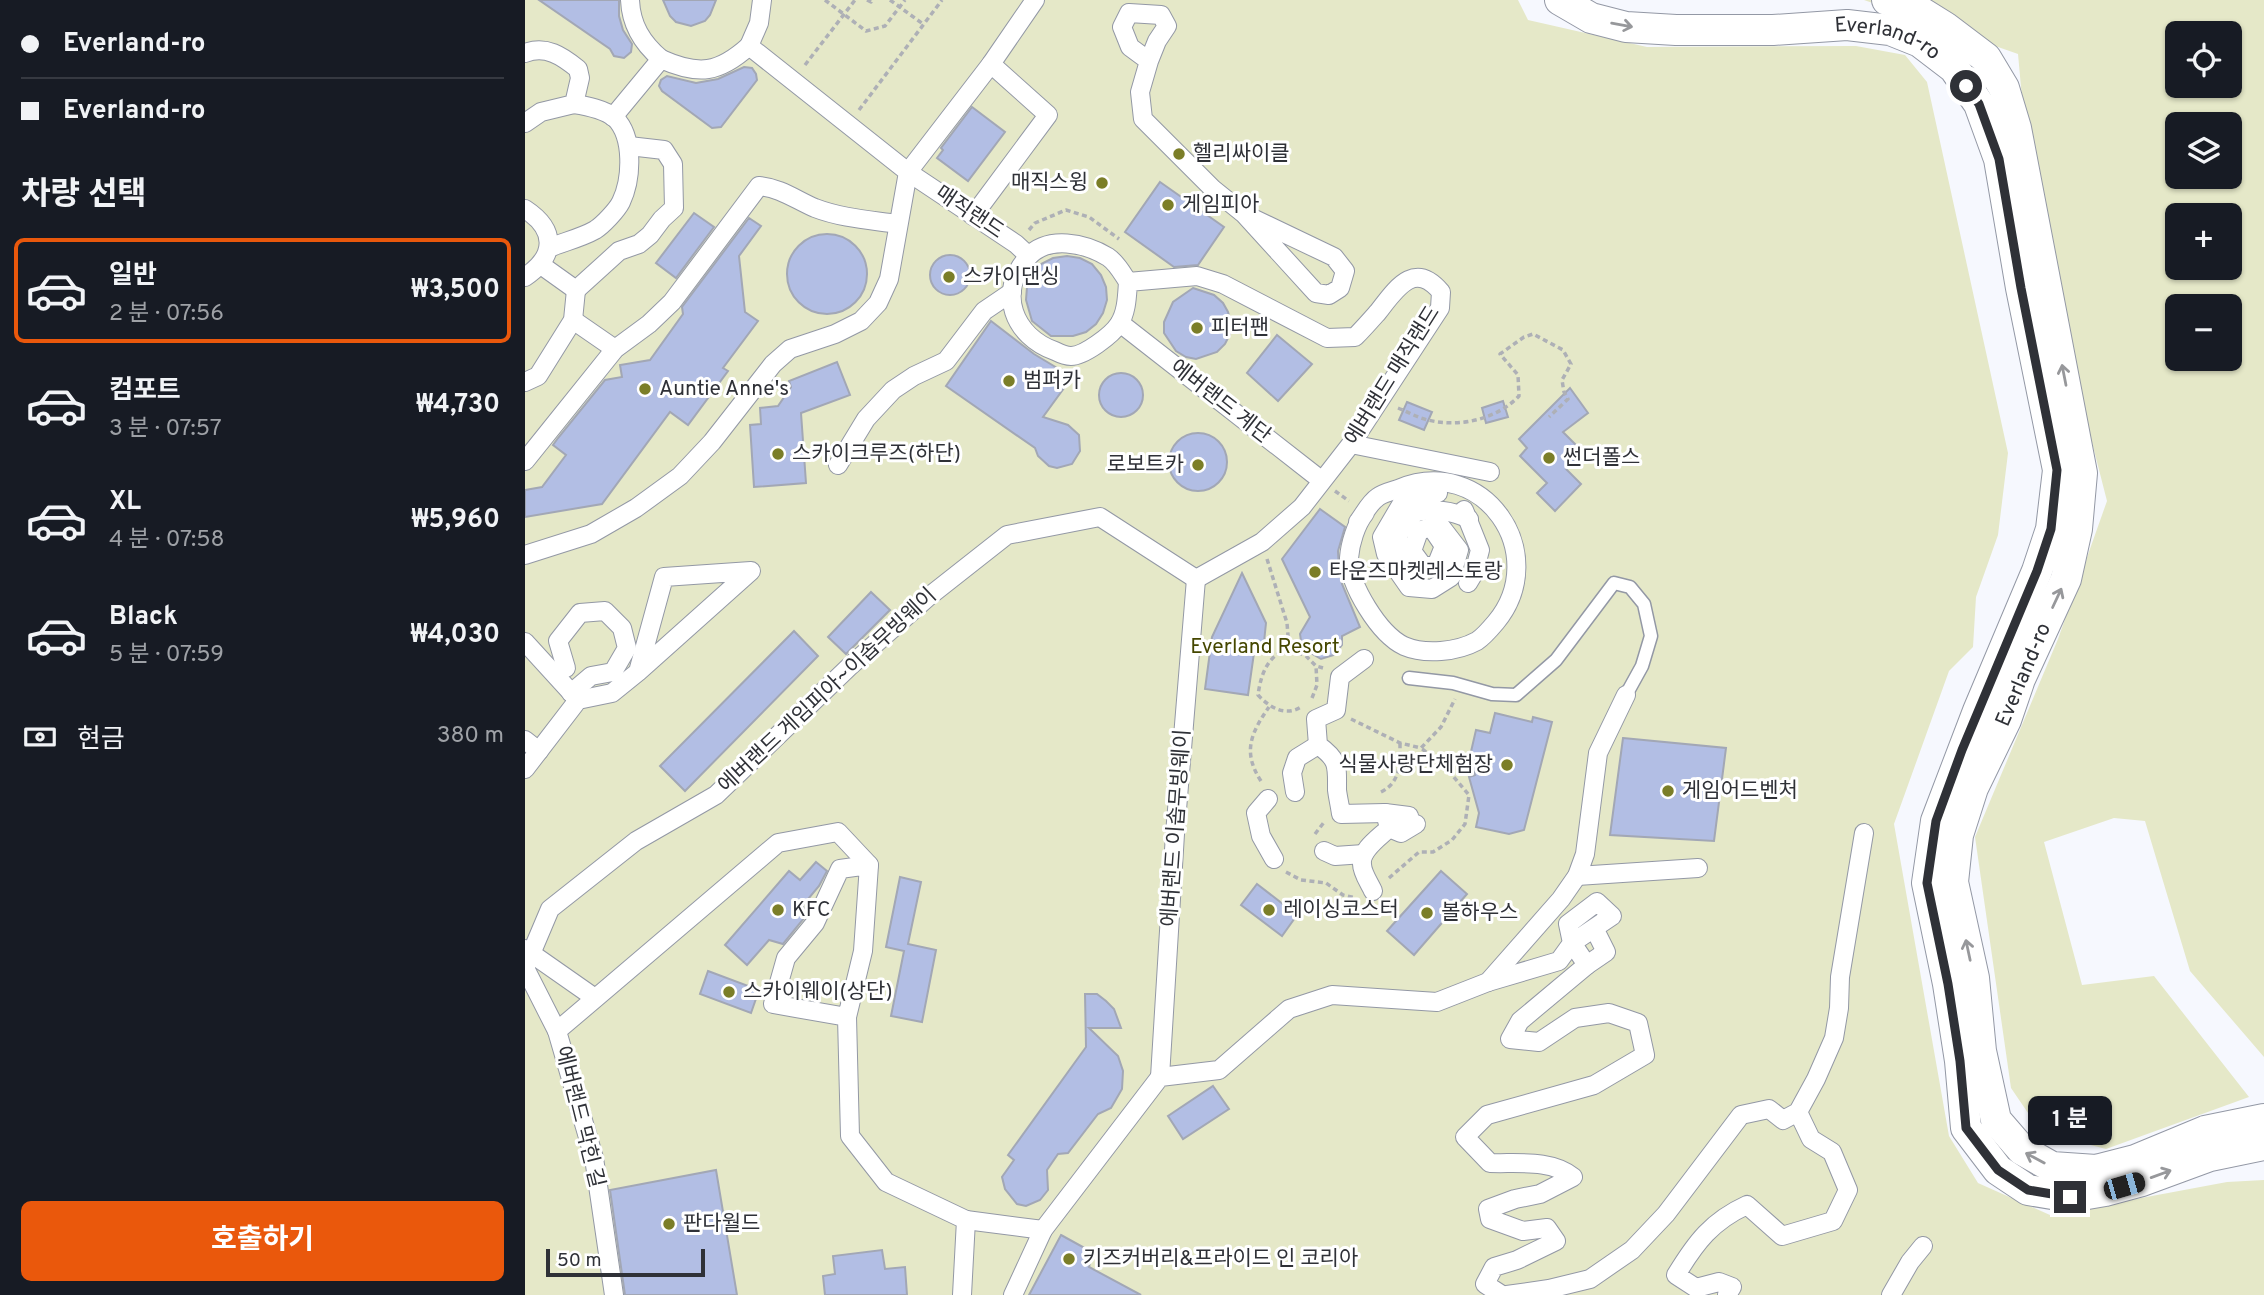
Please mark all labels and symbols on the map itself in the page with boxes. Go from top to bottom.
street label: Everland-ro [1834,11,1946,66]
one-way arrow [1610,19,1633,32]
route start [1950,70,1982,102]
place label: 헬리싸이클 [1193,141,1290,168]
marker: 헬리싸이클 [1171,146,1187,162]
place label: 매직스윙 [1011,170,1088,197]
marker: 매직스윙 [1094,175,1110,191]
street label: 매직랜드 [929,180,1009,246]
place label: 게임피아 [1182,192,1259,219]
marker: 게임피아 [1160,197,1176,213]
place label: 스카이댄싱 [963,264,1060,291]
marker: 스카이댄싱 [941,269,957,285]
street label: 에버랜드 매직랜드 [1339,301,1447,451]
place label: 피터팬 [1211,315,1269,342]
marker: 피터팬 [1189,320,1205,336]
street label: 에버랜드 계단 [1164,354,1276,450]
one-way arrow [2057,364,2070,387]
place label: 범퍼카 [1023,368,1081,395]
marker: 범퍼카 [1001,373,1017,389]
place label: Auntie Anne's [659,376,789,403]
marker: Auntie Anne's [637,381,653,397]
place label: 스카이크루즈(하단) [792,441,961,468]
place label: 썬더폴스 [1563,445,1640,472]
marker: 스카이크루즈(하단) [770,446,786,462]
marker: 썬더폴스 [1541,450,1557,466]
place label: 로보트카 [1107,452,1184,479]
marker: 로보트카 [1190,457,1206,473]
place label: 타운즈마켓레스토랑 [1329,559,1503,586]
marker: 타운즈마켓레스토랑 [1307,564,1323,580]
street label: 에버랜드 게임피아~이솝무빙웨이 [713,583,943,799]
one-way arrow [2051,588,2064,609]
street label: Everland-ro [1990,619,2058,731]
park label: Everland Resort [1190,634,1340,661]
street label: 에버랜드 이솝무빙웨이 [1157,728,1197,928]
place label: 식물사랑단체험장 [1338,752,1493,779]
marker: 식물사랑단체험장 [1499,757,1515,773]
place label: 게임어드벤처 [1682,778,1798,805]
marker: 게임어드벤처 [1660,783,1676,799]
place label: KFC [792,897,831,924]
place label: 레이싱코스터 [1283,897,1399,924]
place label: 볼하우스 [1441,900,1518,927]
marker: KFC [770,902,786,918]
marker: 레이싱코스터 [1261,902,1277,918]
marker: 볼하우스 [1419,905,1435,921]
one-way arrow [1960,939,1974,962]
place label: 스카이웨이(상단) [743,979,893,1006]
marker: 스카이웨이(상단) [721,984,737,1000]
street label: 에버랜드 막힌 길 [548,1043,610,1191]
callout: 1 분 [2028,1096,2112,1144]
one-way arrow [2025,1150,2046,1164]
one-way arrow [2150,1167,2172,1179]
car [2101,1170,2148,1202]
route end [2054,1181,2086,1213]
place label: 판다월드 [683,1211,760,1238]
marker: 판다월드 [661,1216,677,1232]
scale bar [546,1246,705,1278]
place label: 키즈커버리&프라이드 인 코리아 [1083,1246,1358,1273]
marker: 키즈커버리&프라이드 인 코리아 [1061,1251,1077,1267]

